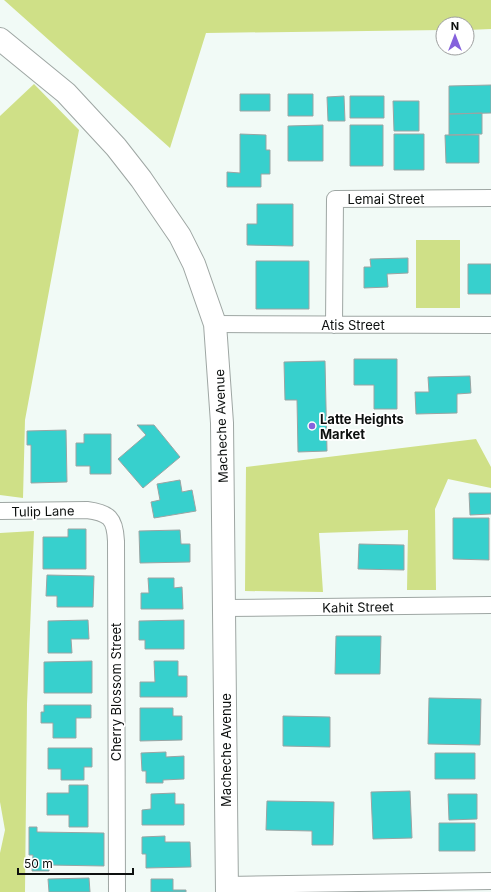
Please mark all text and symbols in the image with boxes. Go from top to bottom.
north arrow [435,16,475,56]
text: N [451,19,459,33]
street label: Lemai Street [347,191,425,207]
street label: Atis Street [321,317,385,333]
street label: Macheche Avenue [211,369,231,483]
place label: Latte Heights Market [320,411,404,442]
marker: Latte Heights Market [307,421,317,431]
street label: Tulip Lane [11,502,75,520]
street label: Kahit Street [322,598,394,616]
street label: Cherry Blossom Street [108,623,124,761]
street label: Macheche Avenue [218,693,234,807]
scale bar [18,850,133,876]
text: 50 m [24,856,53,871]

